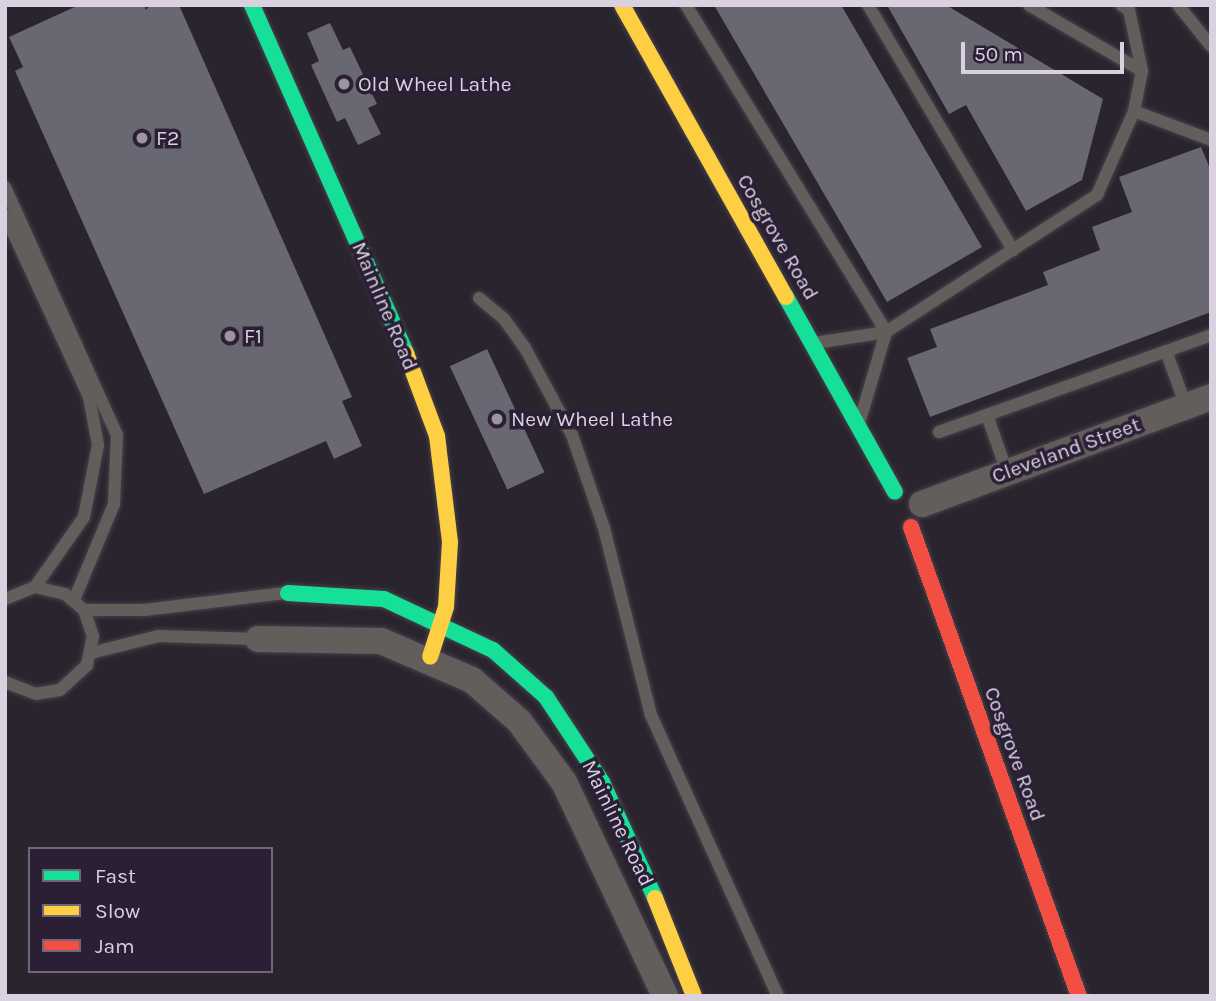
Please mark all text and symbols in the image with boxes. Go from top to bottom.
scale bar [964,28,1127,72]
text: 50 m [974,42,1023,66]
place label: Old Wheel Lathe [358,71,511,97]
marker: Old Wheel Lathe [336,76,352,92]
place label: F2 [156,125,179,151]
marker: F2 [134,130,150,146]
street label: Cosgrove Road [732,170,824,304]
street label: Mainline Road [347,238,423,374]
place label: F1 [244,323,262,349]
marker: F1 [222,328,238,344]
place label: New Wheel Lathe [511,406,673,432]
marker: New Wheel Lathe [489,411,505,427]
street label: Cleveland Street [988,411,1144,489]
street label: Cosgrove Road [979,683,1051,825]
street label: Mainline Road [577,756,659,890]
legend [28,847,273,973]
text: Fast [95,864,136,888]
text: Slow [95,899,140,923]
text: Jam [95,934,135,958]

